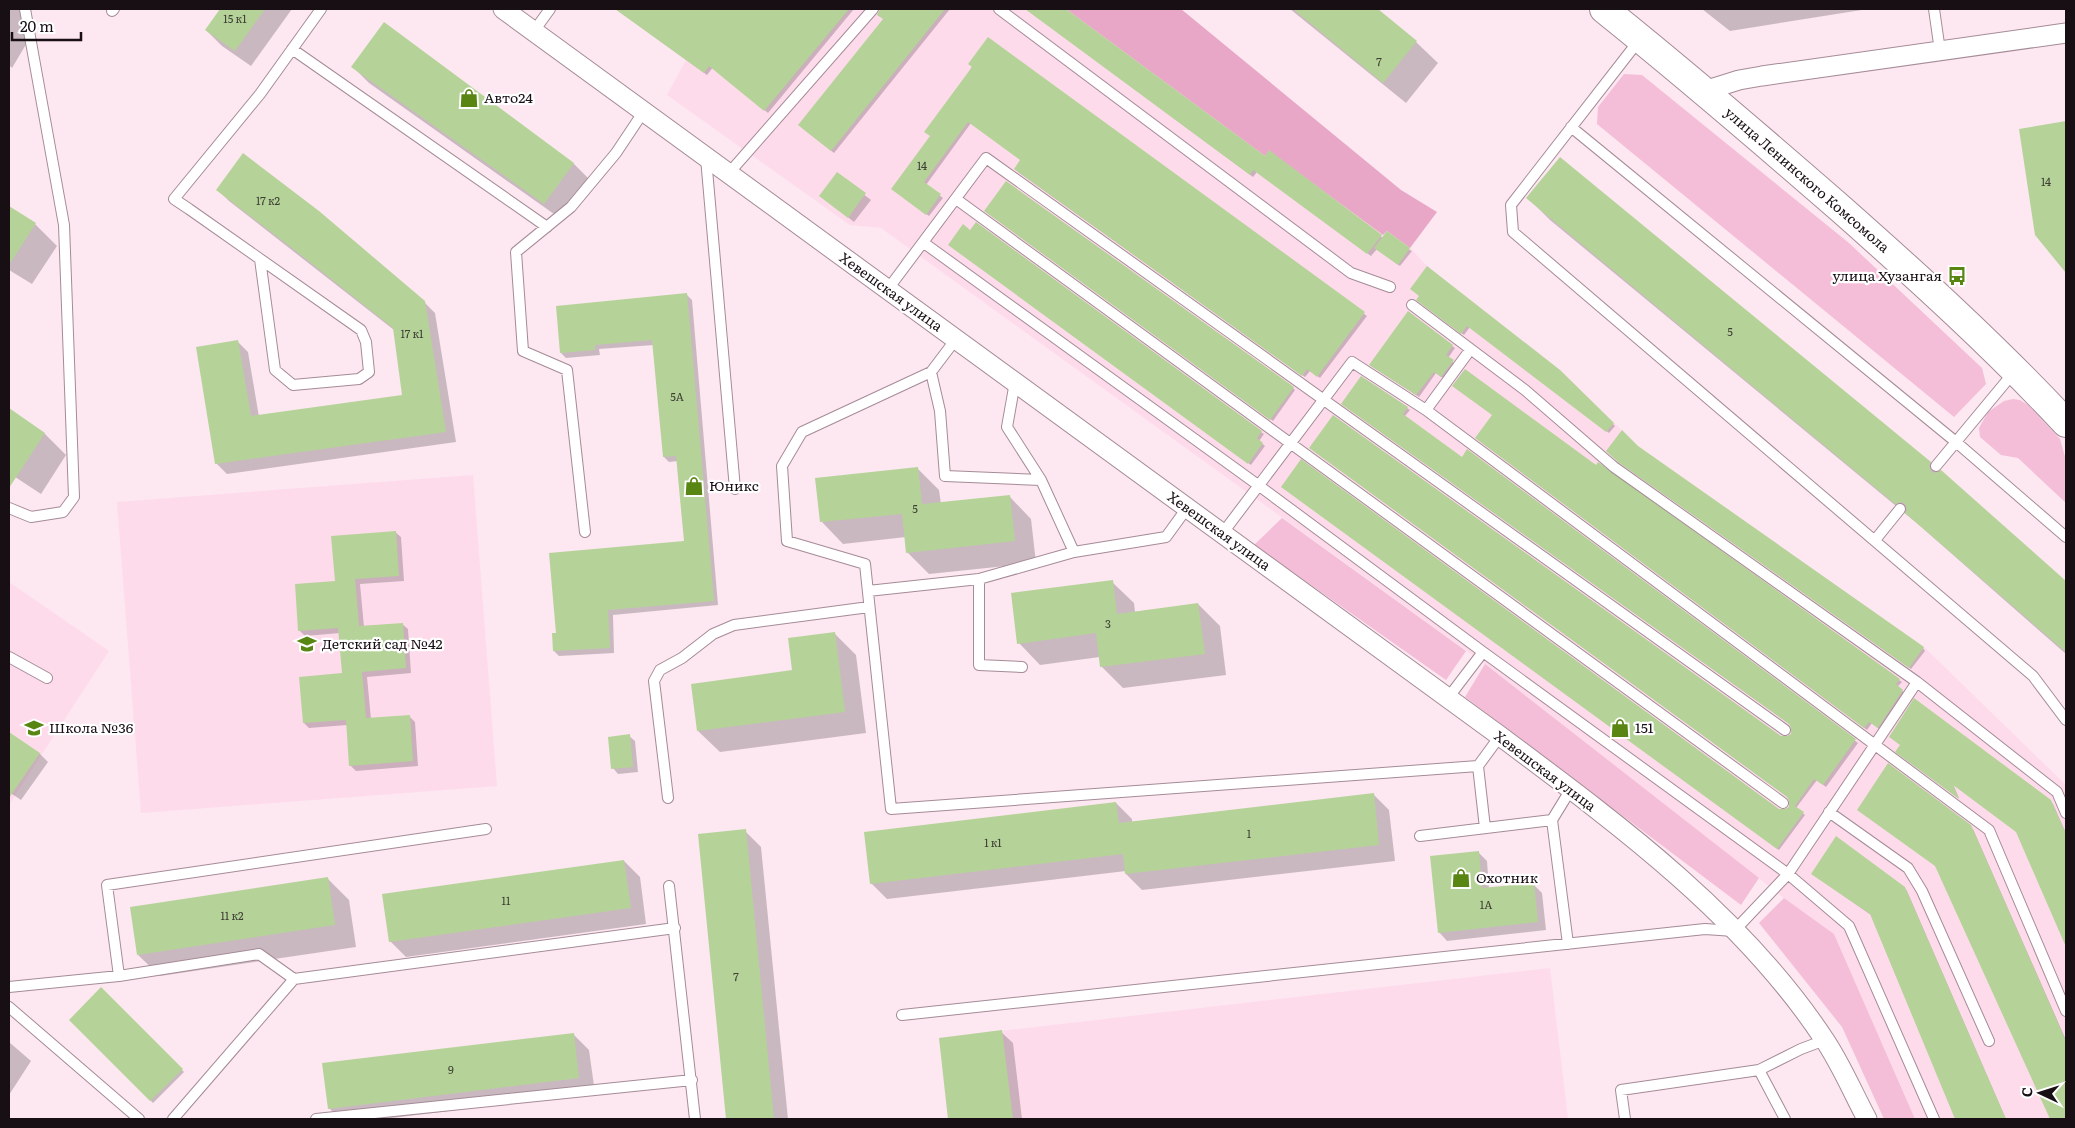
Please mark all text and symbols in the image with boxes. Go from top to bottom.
scale bar [12,10,81,42]
house number: 15 к1 [223,10,247,26]
text: 20 m [20,14,54,37]
house number: 7 [1376,53,1382,69]
shop icon: Авто24 [458,87,480,109]
place label: Авто24 [484,87,533,107]
street label: улица Ленинского Комсомола [1721,102,1895,257]
house number: 14 [917,157,927,173]
house number: 14 [2041,173,2051,189]
house number: 17 к2 [256,192,280,208]
street label: Хевешская улица [836,247,948,336]
place label: улица Хузангая [1832,265,1942,285]
bus stop icon: улица Хузангая [1946,265,1968,287]
house number: 5 [1727,323,1733,339]
house number: 17 к1 [401,325,424,341]
house number: 5А [670,388,684,404]
shop icon: Юникс [683,475,705,497]
place label: Юникс [709,475,759,495]
street label: Хевешская улица [1164,486,1276,575]
house number: 5 [912,500,918,516]
house number: 3 [1105,615,1111,631]
school or university icon: Детский сад №42 [296,633,318,655]
place label: Детский сад №42 [322,633,443,653]
school or university icon: Школа №36 [23,717,45,739]
place label: Школа №36 [49,717,134,737]
shop icon: 151 [1609,717,1631,739]
place label: 151 [1635,717,1654,737]
street label: Хевешская улица [1491,725,1601,815]
house number: 1 [1247,825,1252,841]
house number: 1 к1 [984,834,1002,850]
shop icon: Охотник [1450,867,1472,889]
place label: Охотник [1476,867,1539,887]
house number: 11 [502,892,511,908]
house number: 1А [1480,896,1492,912]
house number: 11 к2 [220,907,244,923]
house number: 7 [733,968,739,984]
house number: 9 [448,1061,454,1077]
north arrow [2015,1068,2065,1118]
text: С [2016,1086,2036,1098]

